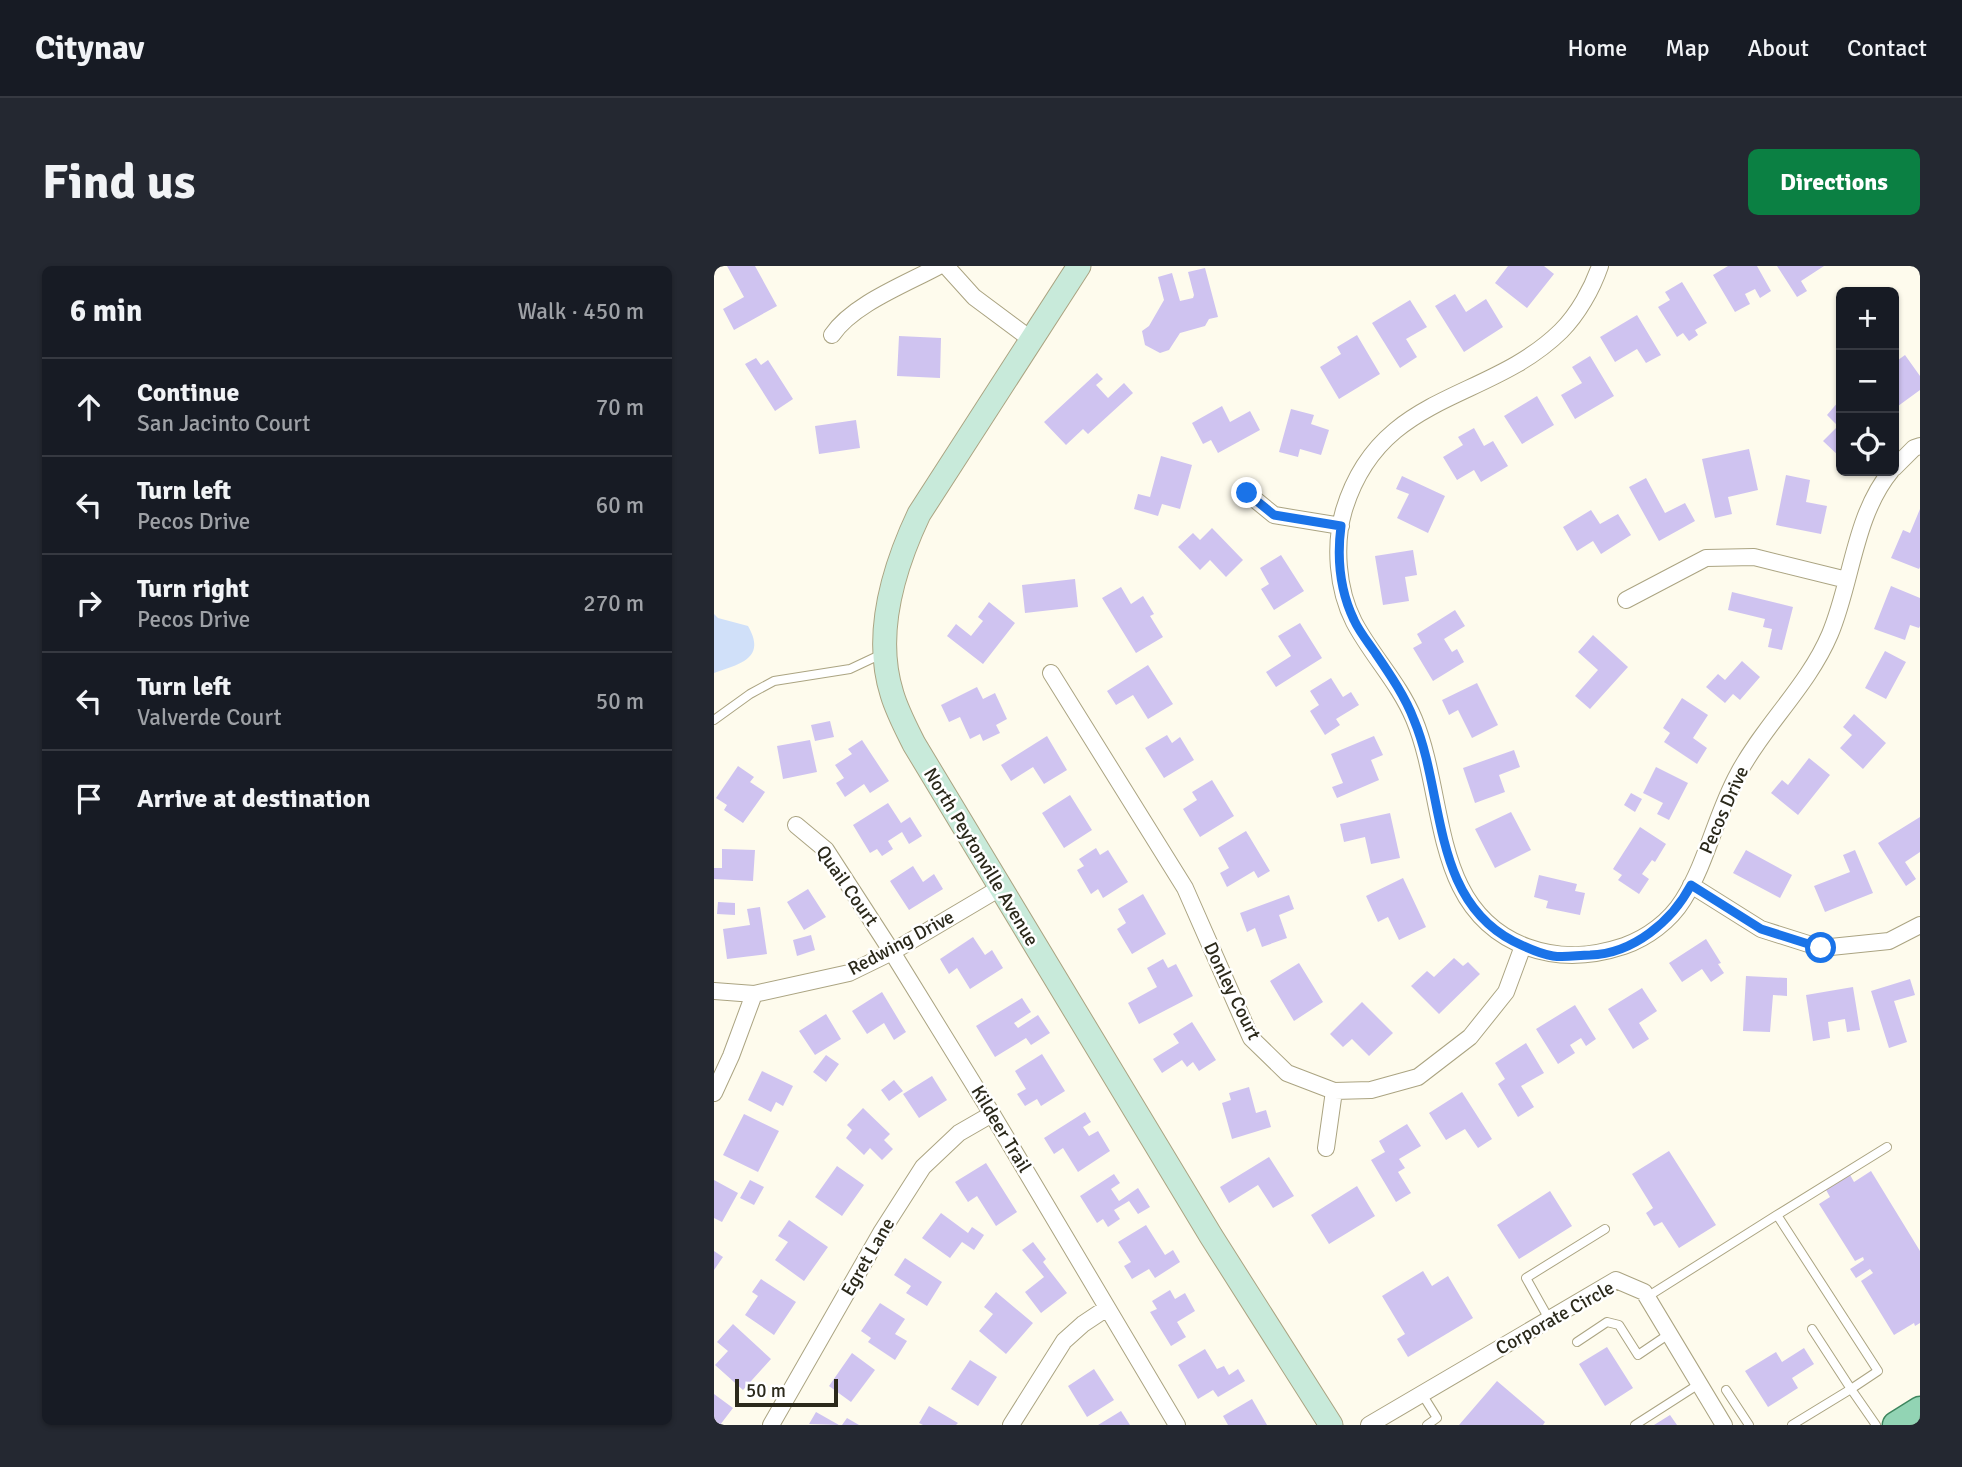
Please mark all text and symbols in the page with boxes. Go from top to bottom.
text: Citynav [35,28,144,69]
text: Home [1567,33,1627,63]
text: Map [1665,33,1710,63]
text: About [1748,33,1809,63]
text: Contact [1847,33,1927,63]
button: Directions [1748,149,1920,215]
text: Find us [42,152,195,212]
map controls [1836,287,1899,476]
button: + [1836,287,1899,350]
text: 6 min [70,293,142,330]
text: Walk · 450 m [518,297,644,326]
button: − [1836,350,1899,413]
text: Continue [137,377,239,409]
icon: ahead [70,388,108,426]
text: 70 m [596,393,644,422]
text: San Jacinto Court [137,409,310,438]
button: locate [1836,413,1899,476]
text: Turn left [137,475,231,507]
route end [1231,477,1262,508]
icon: left [70,486,108,524]
text: 60 m [596,491,644,520]
text: Pecos Drive [137,507,250,536]
text: Turn right [137,573,249,605]
icon: right [70,584,108,622]
text: 270 m [583,589,644,618]
text: Pecos Drive [137,605,250,634]
text: Turn left [137,671,231,703]
icon: left [70,682,108,720]
text: 50 m [596,687,644,716]
text: Valverde Court [137,703,281,732]
street label: Pecos Drive [1694,762,1754,858]
street label: North Peytonville Avenue [918,763,1044,951]
icon: arrive [70,780,108,818]
text: Arrive at destination [137,783,370,815]
street label: Quail Court [810,841,884,931]
street label: Redwing Drive [844,905,958,981]
route start [1805,932,1836,963]
street label: Donley Court [1198,938,1266,1044]
street label: Kildeer Trail [966,1081,1036,1177]
street label: Egret Lane [836,1213,900,1301]
street label: Corporate Circle [1492,1276,1618,1360]
scale bar [735,1376,838,1408]
text: 50 m [746,1379,786,1403]

